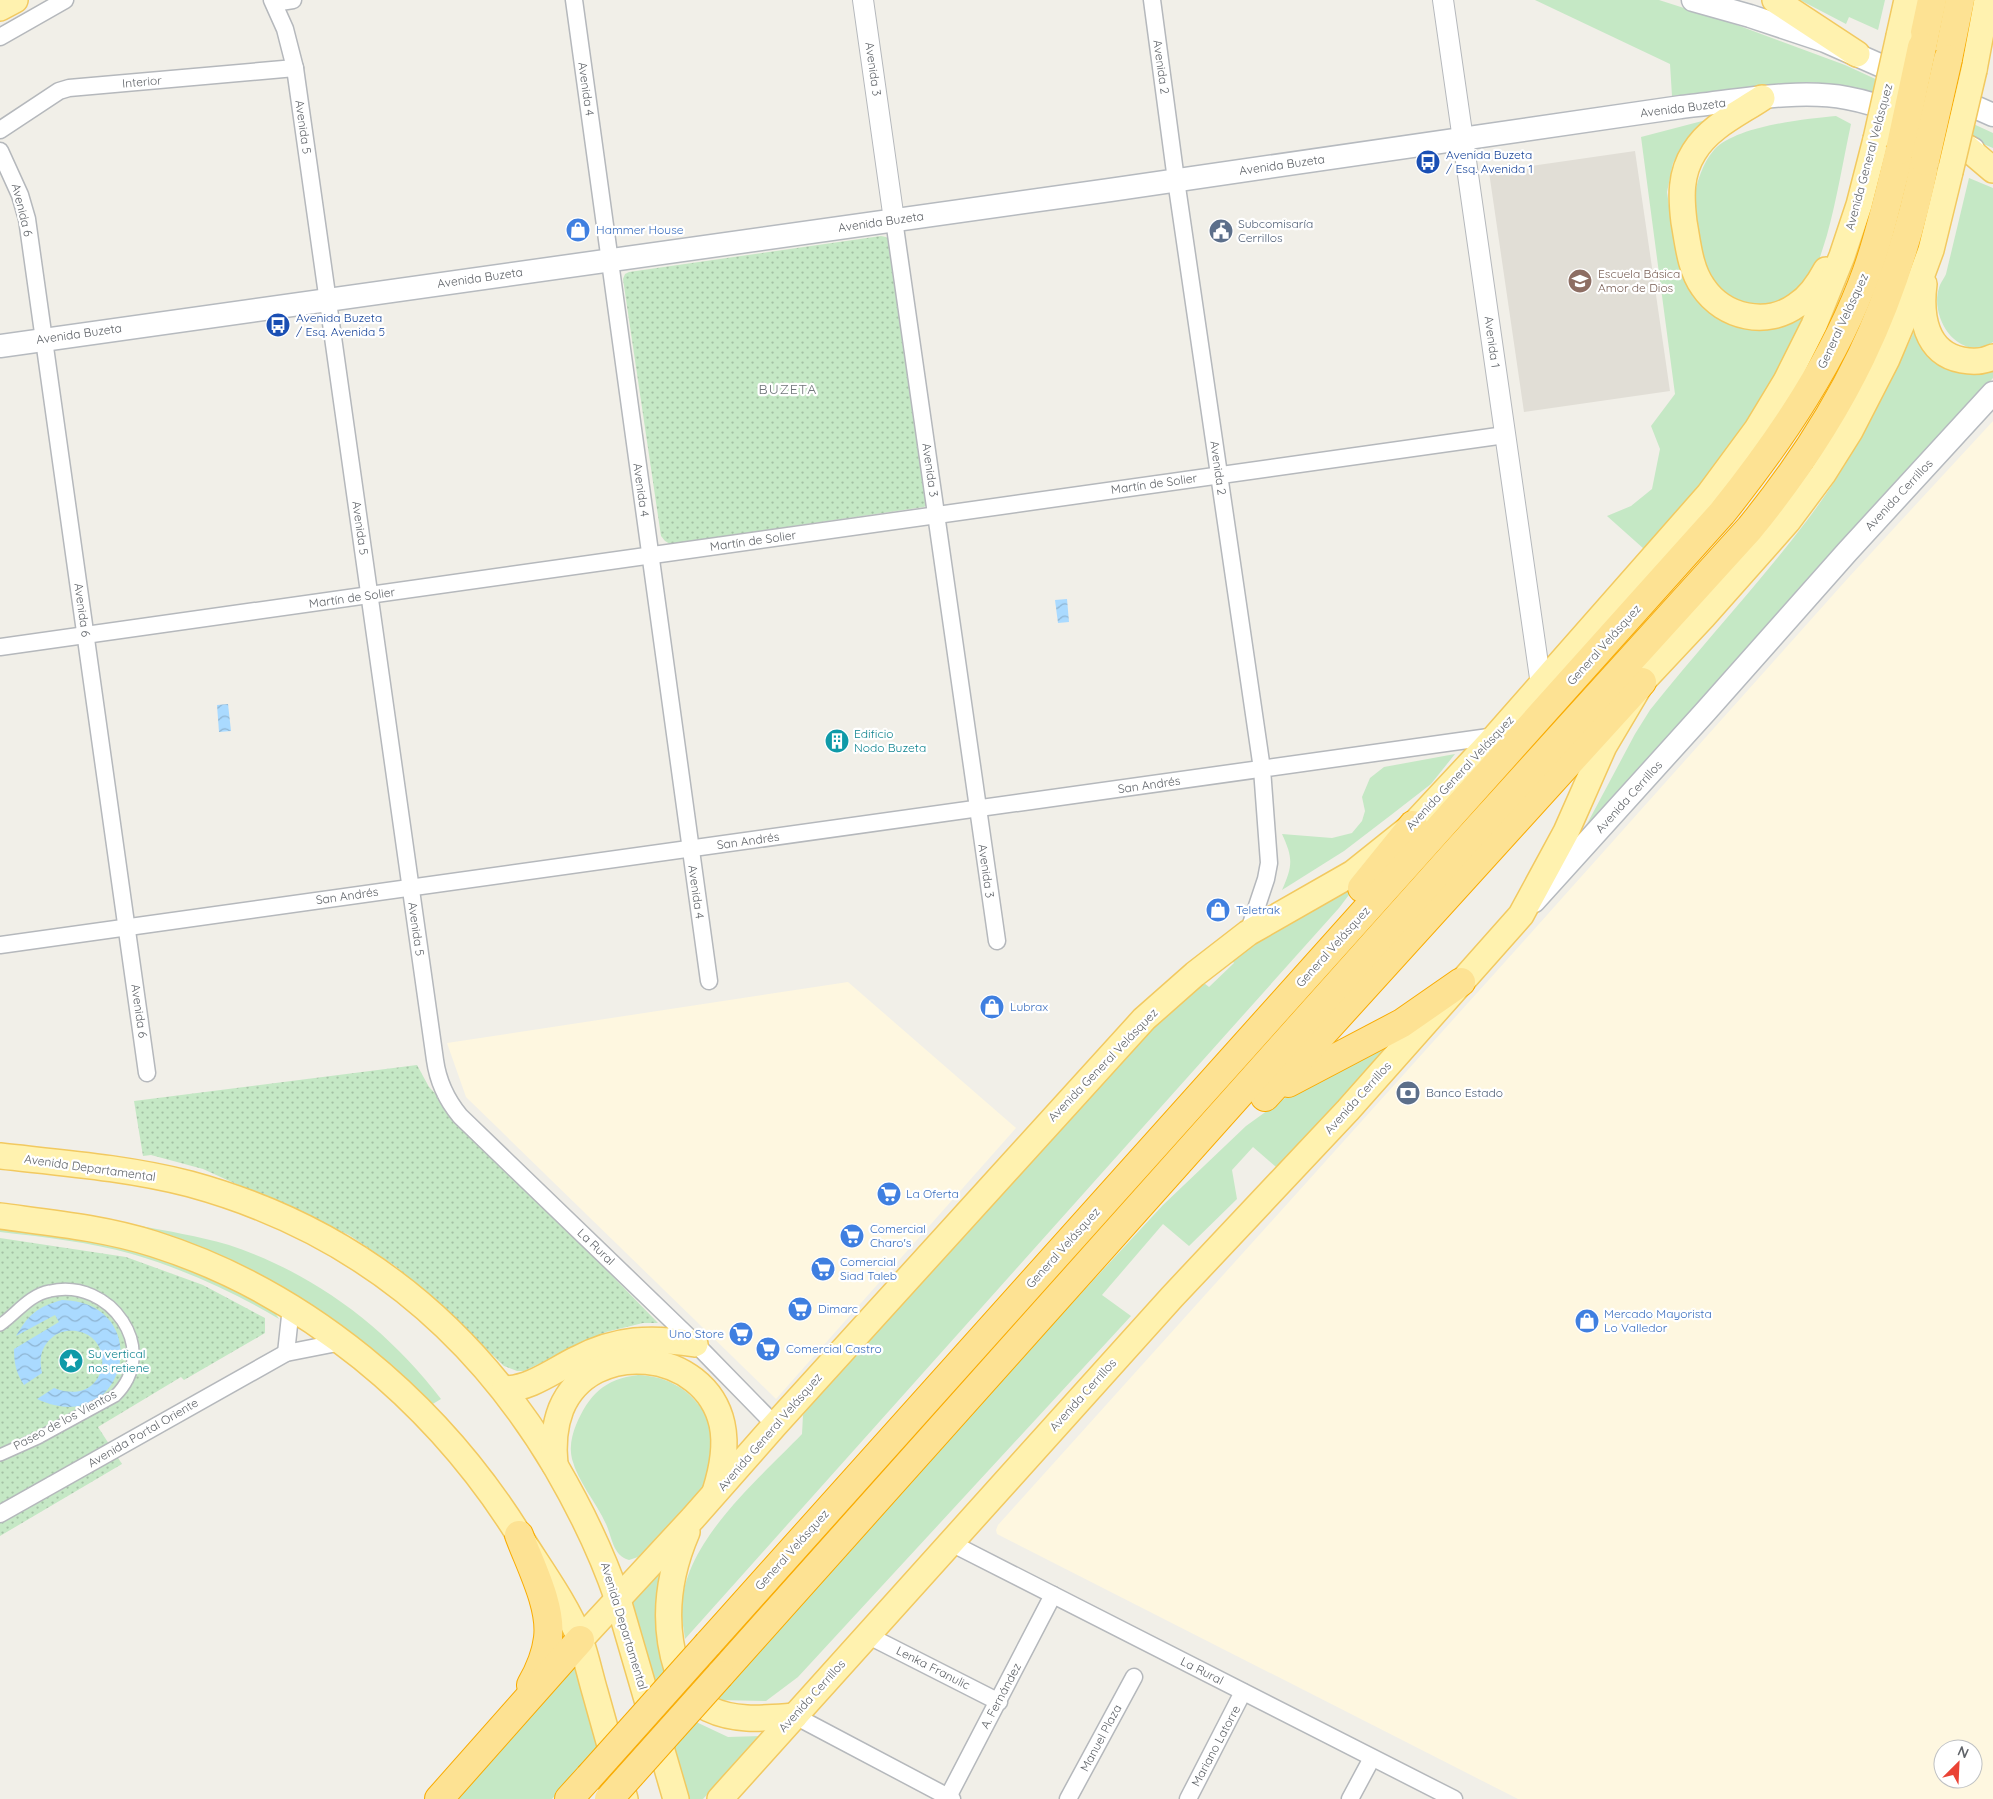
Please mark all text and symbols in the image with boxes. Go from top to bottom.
street label: Avenida 2 [1150,39,1173,95]
street label: Avenida 3 [862,41,885,97]
street label: Avenida 4 [575,61,598,117]
street label: Interior [121,72,163,91]
street label: Avenida General Velásquez [1842,82,1895,232]
street label: Avenida Buzeta [1639,95,1727,120]
street label: Avenida 5 [292,99,315,155]
place label: Avenida Buzeta / Esq. Avenida 1 [1446,147,1533,176]
bus stop icon: Avenida Buzeta / Esq. Avenida 1 [1415,149,1441,175]
street label: Avenida Buzeta [1238,151,1326,178]
street label: Avenida 6 [9,182,36,239]
street label: Avenida Buzeta [837,208,925,235]
place label: Subcomisaría Cerrillos [1238,216,1313,245]
shop icon: Hammer House [565,217,591,243]
public building icon: Subcomisaría Cerrillos [1208,218,1234,244]
place label: Hammer House [596,222,684,237]
street label: Avenida Buzeta [436,264,524,291]
place label: Escuela Básica Amor de Dios [1598,266,1680,295]
school or university icon: Escuela Básica Amor de Dios [1567,268,1593,294]
street label: General Velásquez [1814,271,1871,371]
place label: Avenida Buzeta / Esq. Avenida 5 [296,310,385,339]
bus stop icon: Avenida Buzeta / Esq. Avenida 5 [265,312,291,338]
street label: Avenida 1 [1481,315,1504,369]
street label: Avenida Buzeta [35,320,123,347]
district label: BUZETA [759,380,817,398]
street label: Avenida 2 [1207,440,1230,496]
street label: Avenida 3 [919,442,942,498]
street label: Avenida Cerrillos [1862,455,1936,534]
street label: Avenida 4 [630,462,653,518]
street label: Martín de Solier [1110,470,1198,497]
street label: Avenida 5 [349,500,372,556]
street label: Martín de Solier [709,527,797,554]
street label: Avenida 6 [71,582,94,638]
street label: Martín de Solier [308,584,396,611]
street label: General Velásquez [1563,601,1644,688]
street label: Avenida General Velásquez [1403,712,1517,833]
place label: Edificio Nodo Buzeta [854,726,926,755]
building icon: Edificio Nodo Buzeta [824,728,850,754]
street label: Avenida Cerrillos [1592,757,1665,836]
street label: San Andrés [1117,773,1182,796]
street label: San Andrés [716,829,781,852]
street label: Avenida 3 [975,843,998,899]
street label: Avenida 4 [685,864,708,920]
street label: San Andrés [315,884,380,907]
shop icon: Teletrak [1205,897,1231,923]
street label: Avenida 5 [405,901,428,957]
place label: Teletrak [1236,902,1280,917]
street label: General Velásquez [1292,903,1373,990]
street label: Avenida 6 [128,983,151,1039]
shop icon: Lubrax [979,994,1005,1020]
place label: Lubrax [1010,999,1048,1014]
street label: Avenida General Velásquez [1045,1005,1161,1124]
street label: Avenida Cerrillos [1321,1058,1394,1137]
bank icon: Banco Estado [1395,1080,1421,1106]
place label: Banco Estado [1426,1085,1503,1100]
street label: Avenida Departamental [23,1151,157,1184]
supermarket icon: La Oferta [876,1181,902,1207]
place label: La Oferta [906,1186,959,1201]
street label: General Velásquez [1022,1204,1103,1291]
place label: Comercial Charo's [870,1221,926,1250]
supermarket icon: Comercial Charo's [839,1223,865,1249]
street label: La Rural [575,1225,618,1268]
place label: Comercial Siad Taleb [840,1254,897,1283]
supermarket icon: Comercial Siad Taleb [810,1256,836,1282]
supermarket icon: Dimarc [787,1296,813,1322]
place label: Dimarc [818,1301,858,1316]
place label: Mercado Mayorista Lo Valledor [1604,1306,1712,1335]
shop icon: Mercado Mayorista Lo Valledor [1574,1308,1600,1334]
supermarket icon: Uno Store [728,1321,754,1347]
place label: Uno Store [669,1326,724,1341]
supermarket icon: Comercial Castro [755,1336,781,1362]
place label: Comercial Castro [786,1341,882,1356]
place label: Su vertical nos retiene [88,1346,150,1375]
place icon: Su vertical nos retiene [58,1348,84,1374]
street label: Avenida Cerrillos [1046,1355,1119,1434]
street label: Avenida General Velásquez [714,1370,825,1494]
street label: Paseo de los Vientos [11,1386,119,1453]
street label: Avenida Portal Oriente [85,1395,201,1470]
street label: General Velásquez [751,1506,832,1593]
street label: Avenida Departamental [598,1560,651,1691]
street label: Lenka Franulic [894,1643,973,1693]
street label: La Rural [1178,1653,1226,1688]
street label: Avenida Cerrillos [775,1656,848,1735]
street label: A. Fernández [977,1660,1024,1731]
street label: Manuel Plaza [1077,1702,1125,1774]
street label: Mariano Latorre [1188,1702,1243,1789]
north arrow [1933,1739,1983,1789]
text: N [1955,1742,1972,1762]

